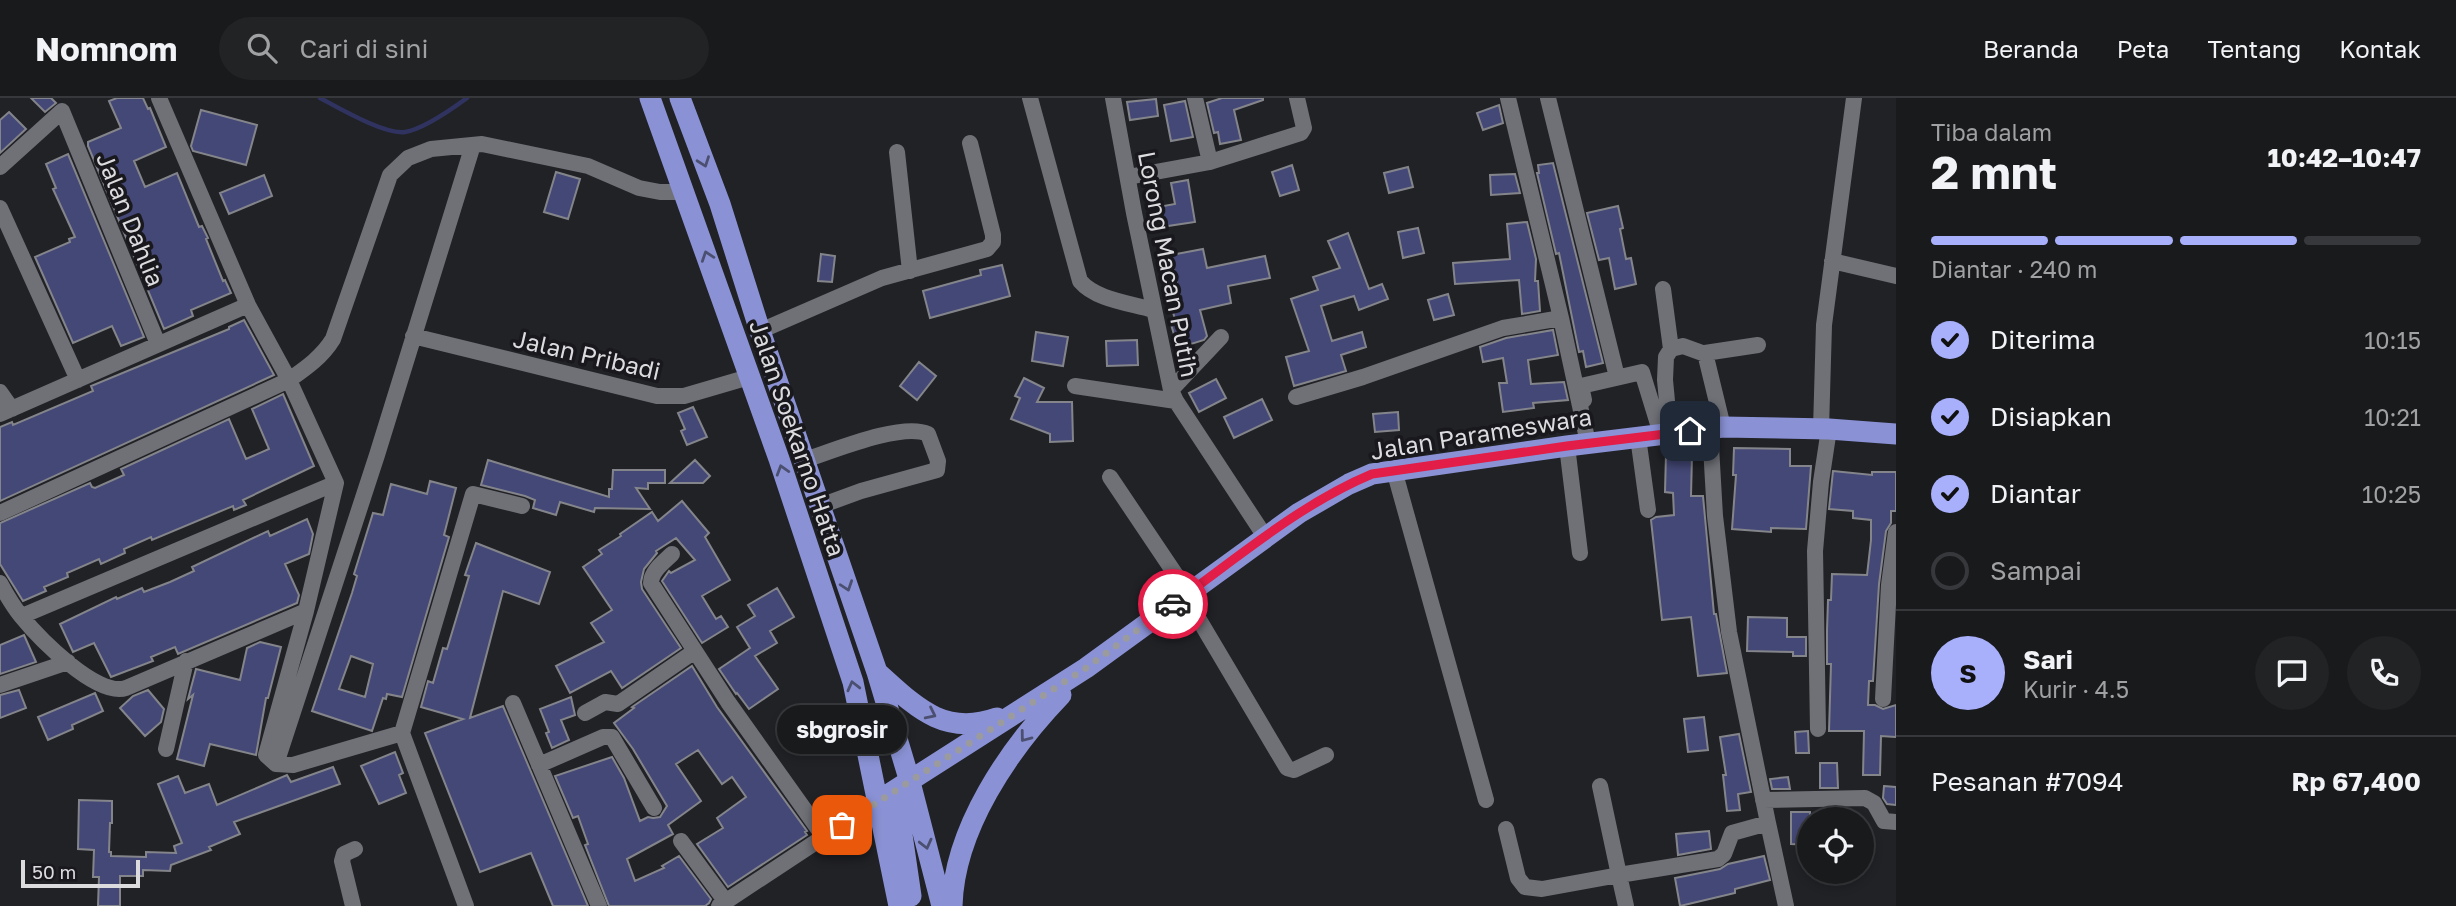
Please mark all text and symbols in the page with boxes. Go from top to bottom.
search box [219,17,709,80]
text: Nomnom [35,29,177,68]
icon: search [243,29,281,67]
text: Cari di sini [299,33,429,64]
text: Beranda [1983,34,2079,63]
text: Peta [2117,34,2169,63]
text: Tentang [2207,34,2301,63]
text: Kontak [2339,34,2421,63]
text: Tiba dalam [1931,118,2052,146]
text: 10:42–10:47 [2267,142,2421,173]
text: 2 mnt [1931,144,2057,199]
street label: Jalan Dahlia [91,148,171,290]
street label: Lorong Macan Putih [1133,149,1205,379]
one-way arrow [696,155,710,167]
one-way arrow [701,250,715,262]
text: Diantar · 240 m [1931,255,2097,283]
street label: Jalan Soekarno Hatta [744,316,852,560]
icon: check [1931,321,1969,359]
street label: Jalan Pribadi [511,323,663,385]
text: Diterima [1990,324,2095,355]
text: 10:15 [2364,326,2421,354]
icon: check [1931,398,1969,436]
street label: Jalan Parameswara [1368,401,1594,465]
pin [1660,401,1720,461]
text: Disiapkan [1990,401,2112,432]
text: 10:21 [2364,403,2421,431]
icon: home [1671,412,1709,450]
one-way arrow [776,464,791,476]
icon: check [1931,475,1969,513]
text: Diantar [1990,478,2081,509]
text: 10:25 [2362,480,2421,508]
text: Sampai [1990,555,2082,586]
courier [1138,569,1208,639]
one-way arrow [839,580,853,592]
icon: car [1154,585,1192,623]
button: chat [2255,636,2329,710]
button: phone [2347,636,2421,710]
text: Sari [2023,644,2073,675]
text: S [1959,658,1977,689]
text: Kurir · 4.5 [2023,675,2129,703]
one-way arrow [847,680,861,692]
callout: sbgrosir [777,706,907,755]
one-way arrow [924,706,936,720]
text: sbgrosir [796,715,888,743]
one-way arrow [1021,730,1033,742]
text: Pesanan #7094 [1931,766,2124,797]
text: Rp 67,400 [2291,766,2421,797]
pin [812,795,872,855]
icon: bag [823,806,861,844]
map controls [1797,807,1874,884]
button: locate [1797,807,1874,884]
one-way arrow [918,838,932,850]
scale bar [21,857,140,889]
text: 50 m [32,860,76,883]

